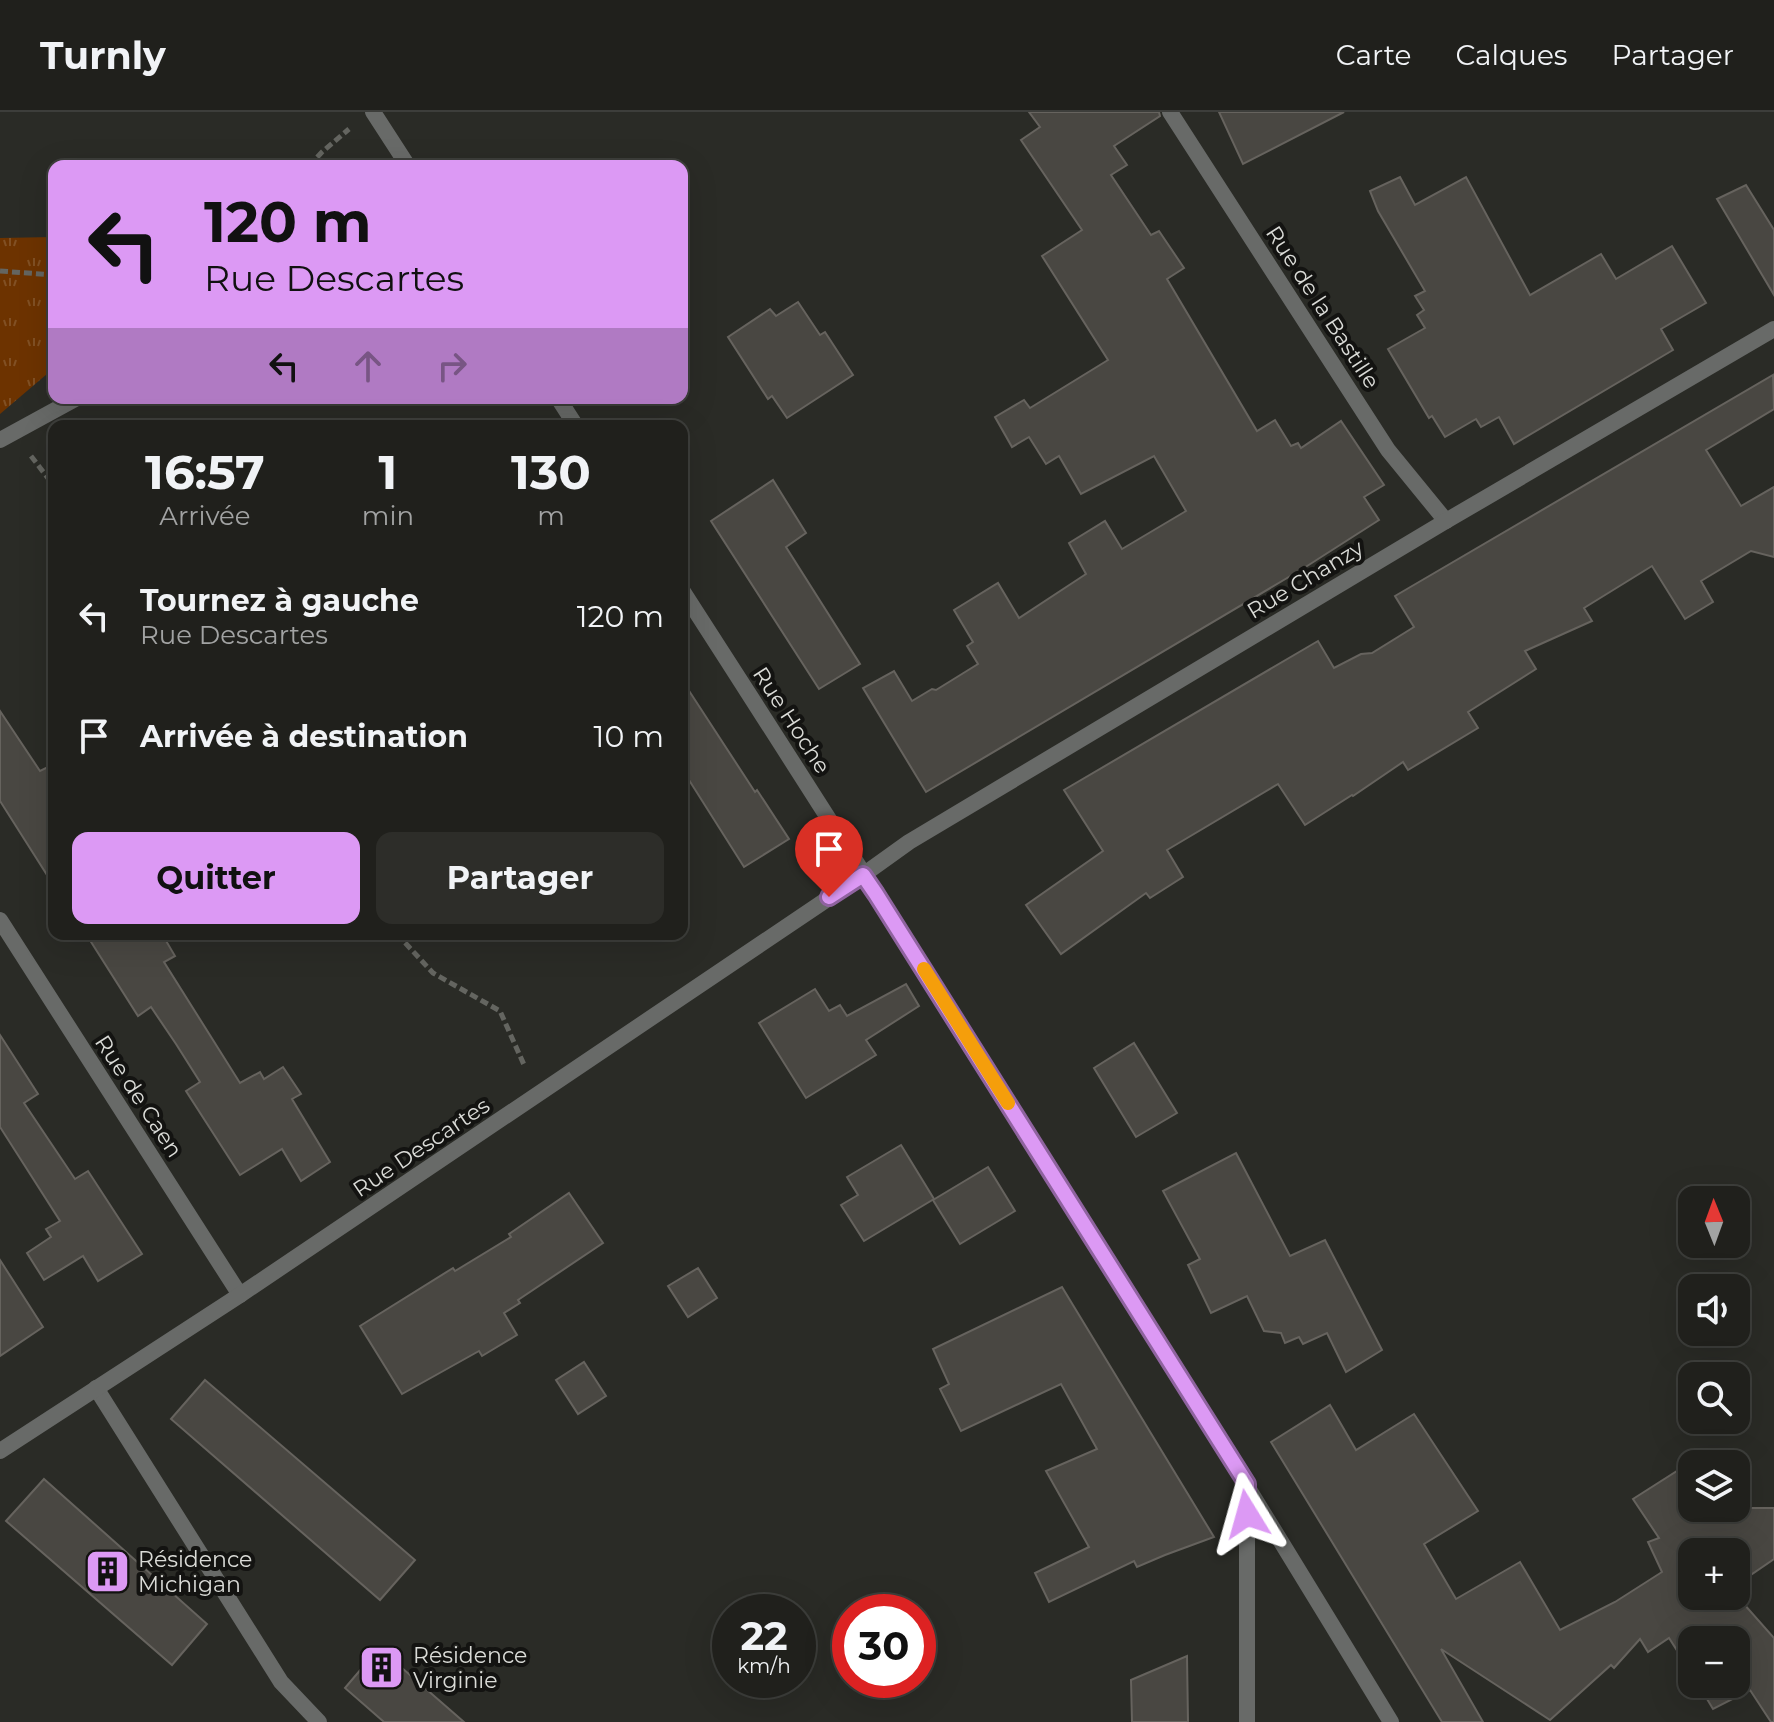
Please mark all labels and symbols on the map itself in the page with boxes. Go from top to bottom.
street label: Rue de la Bastille [1260,221,1385,394]
street label: Rue Chanzy [1242,534,1368,625]
street label: Rue Hoche [747,662,836,779]
pin [795,815,863,897]
street label: Rue de Caen [89,1030,188,1162]
street label: Rue Descartes [348,1092,495,1203]
north arrow [1678,1186,1750,1258]
position arrow [1205,1472,1289,1556]
place label: Résidence Michigan [138,1546,252,1598]
building icon: Résidence Michigan [83,1548,131,1596]
speed limit sign: 30 [832,1594,936,1698]
place label: Résidence Virginie [413,1642,527,1694]
building icon: Résidence Virginie [358,1644,406,1692]

